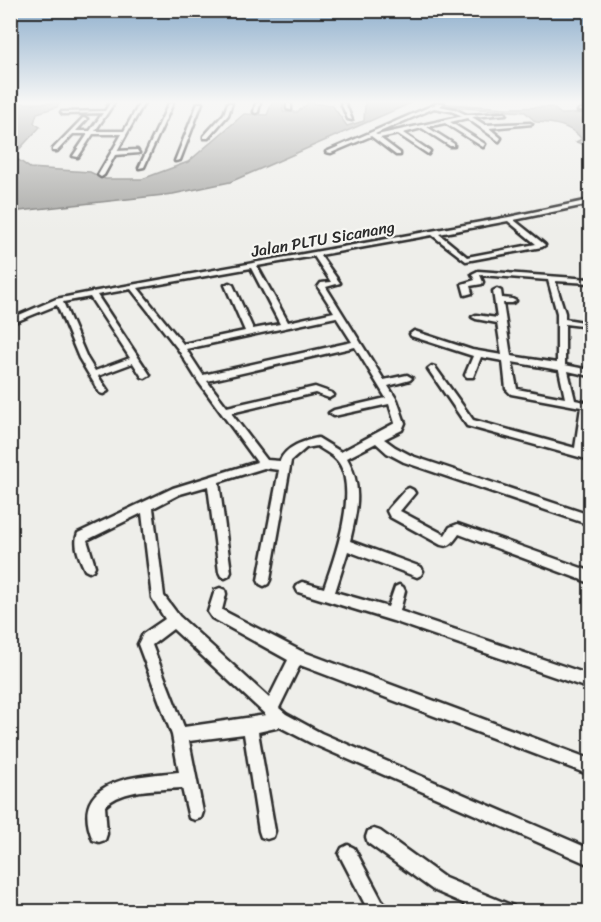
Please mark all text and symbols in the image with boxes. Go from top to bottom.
street label: Jalan PLTU Sicanang [248,212,397,266]

